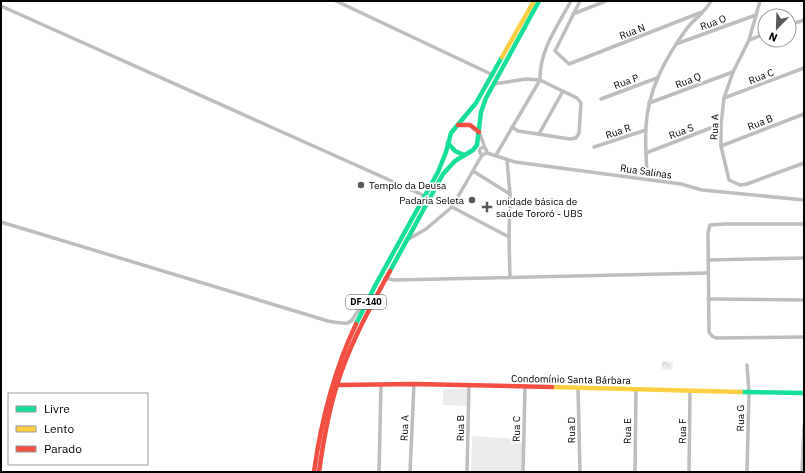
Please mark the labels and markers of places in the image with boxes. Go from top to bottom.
place label: Templo da Deusa [369,179,447,192]
marker: Templo da Deusa [356,180,366,190]
place label: Padaria Seleta [399,194,465,207]
marker: Padaria Seleta [467,195,477,205]
place label: unidade básica de saúde Tororó - UBS [496,195,583,220]
marker: unidade básica de saúde Tororó - UBS [481,201,493,213]

